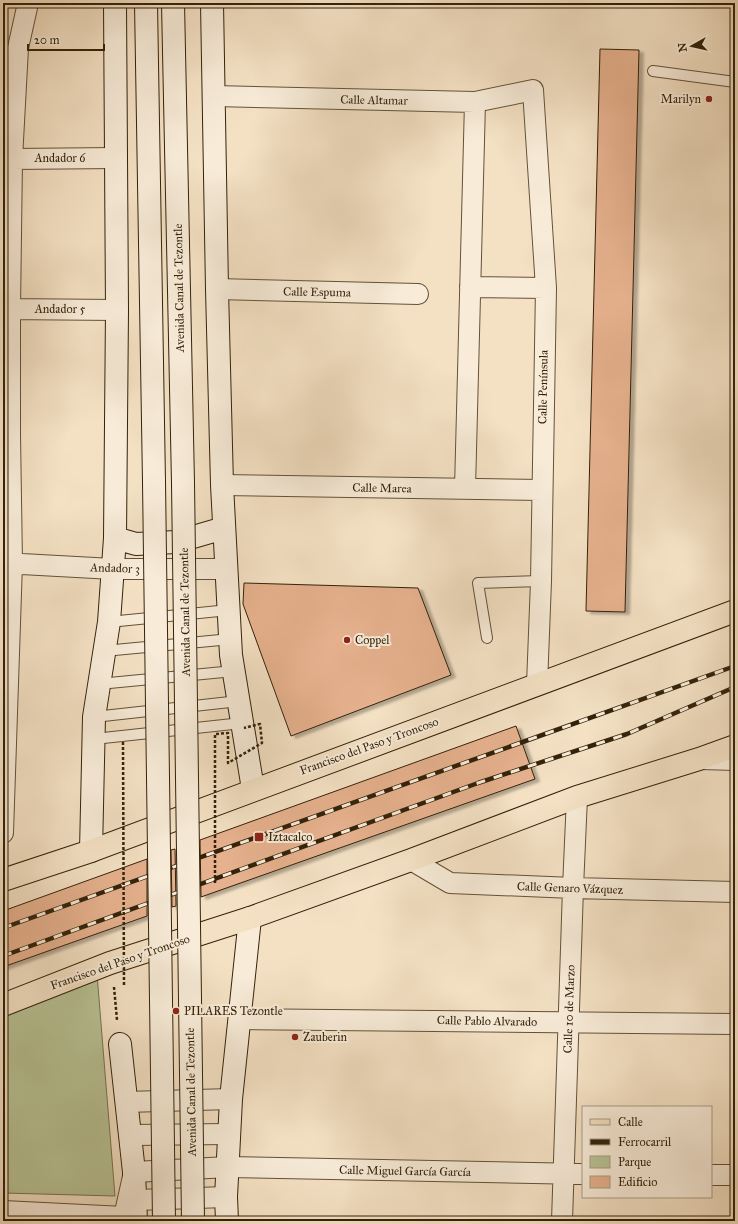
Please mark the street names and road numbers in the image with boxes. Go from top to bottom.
street label: Calle Altamar [340,92,408,108]
street label: Andador 6 [33,151,86,165]
street label: Avenida Canal de Tezontle [171,224,187,353]
street label: Calle Espuma [283,284,352,300]
street label: Andador 5 [34,302,86,316]
street label: Calle Península [535,349,551,424]
street label: Calle Marea [352,480,413,496]
street label: Avenida Canal de Tezontle [177,548,193,677]
street label: Andador 3 [89,560,140,576]
street label: Francisco del Paso y Troncoso [298,714,440,778]
street label: Calle Genaro Vázquez [517,879,624,898]
street label: Francisco del Paso y Troncoso [48,931,192,993]
street label: Calle 10 de Marzo [560,964,578,1054]
street label: Calle Pablo Alvarado [437,1013,537,1029]
street label: Avenida Canal de Tezontle [183,1028,199,1157]
street label: Calle Miguel García García [339,1163,472,1180]

